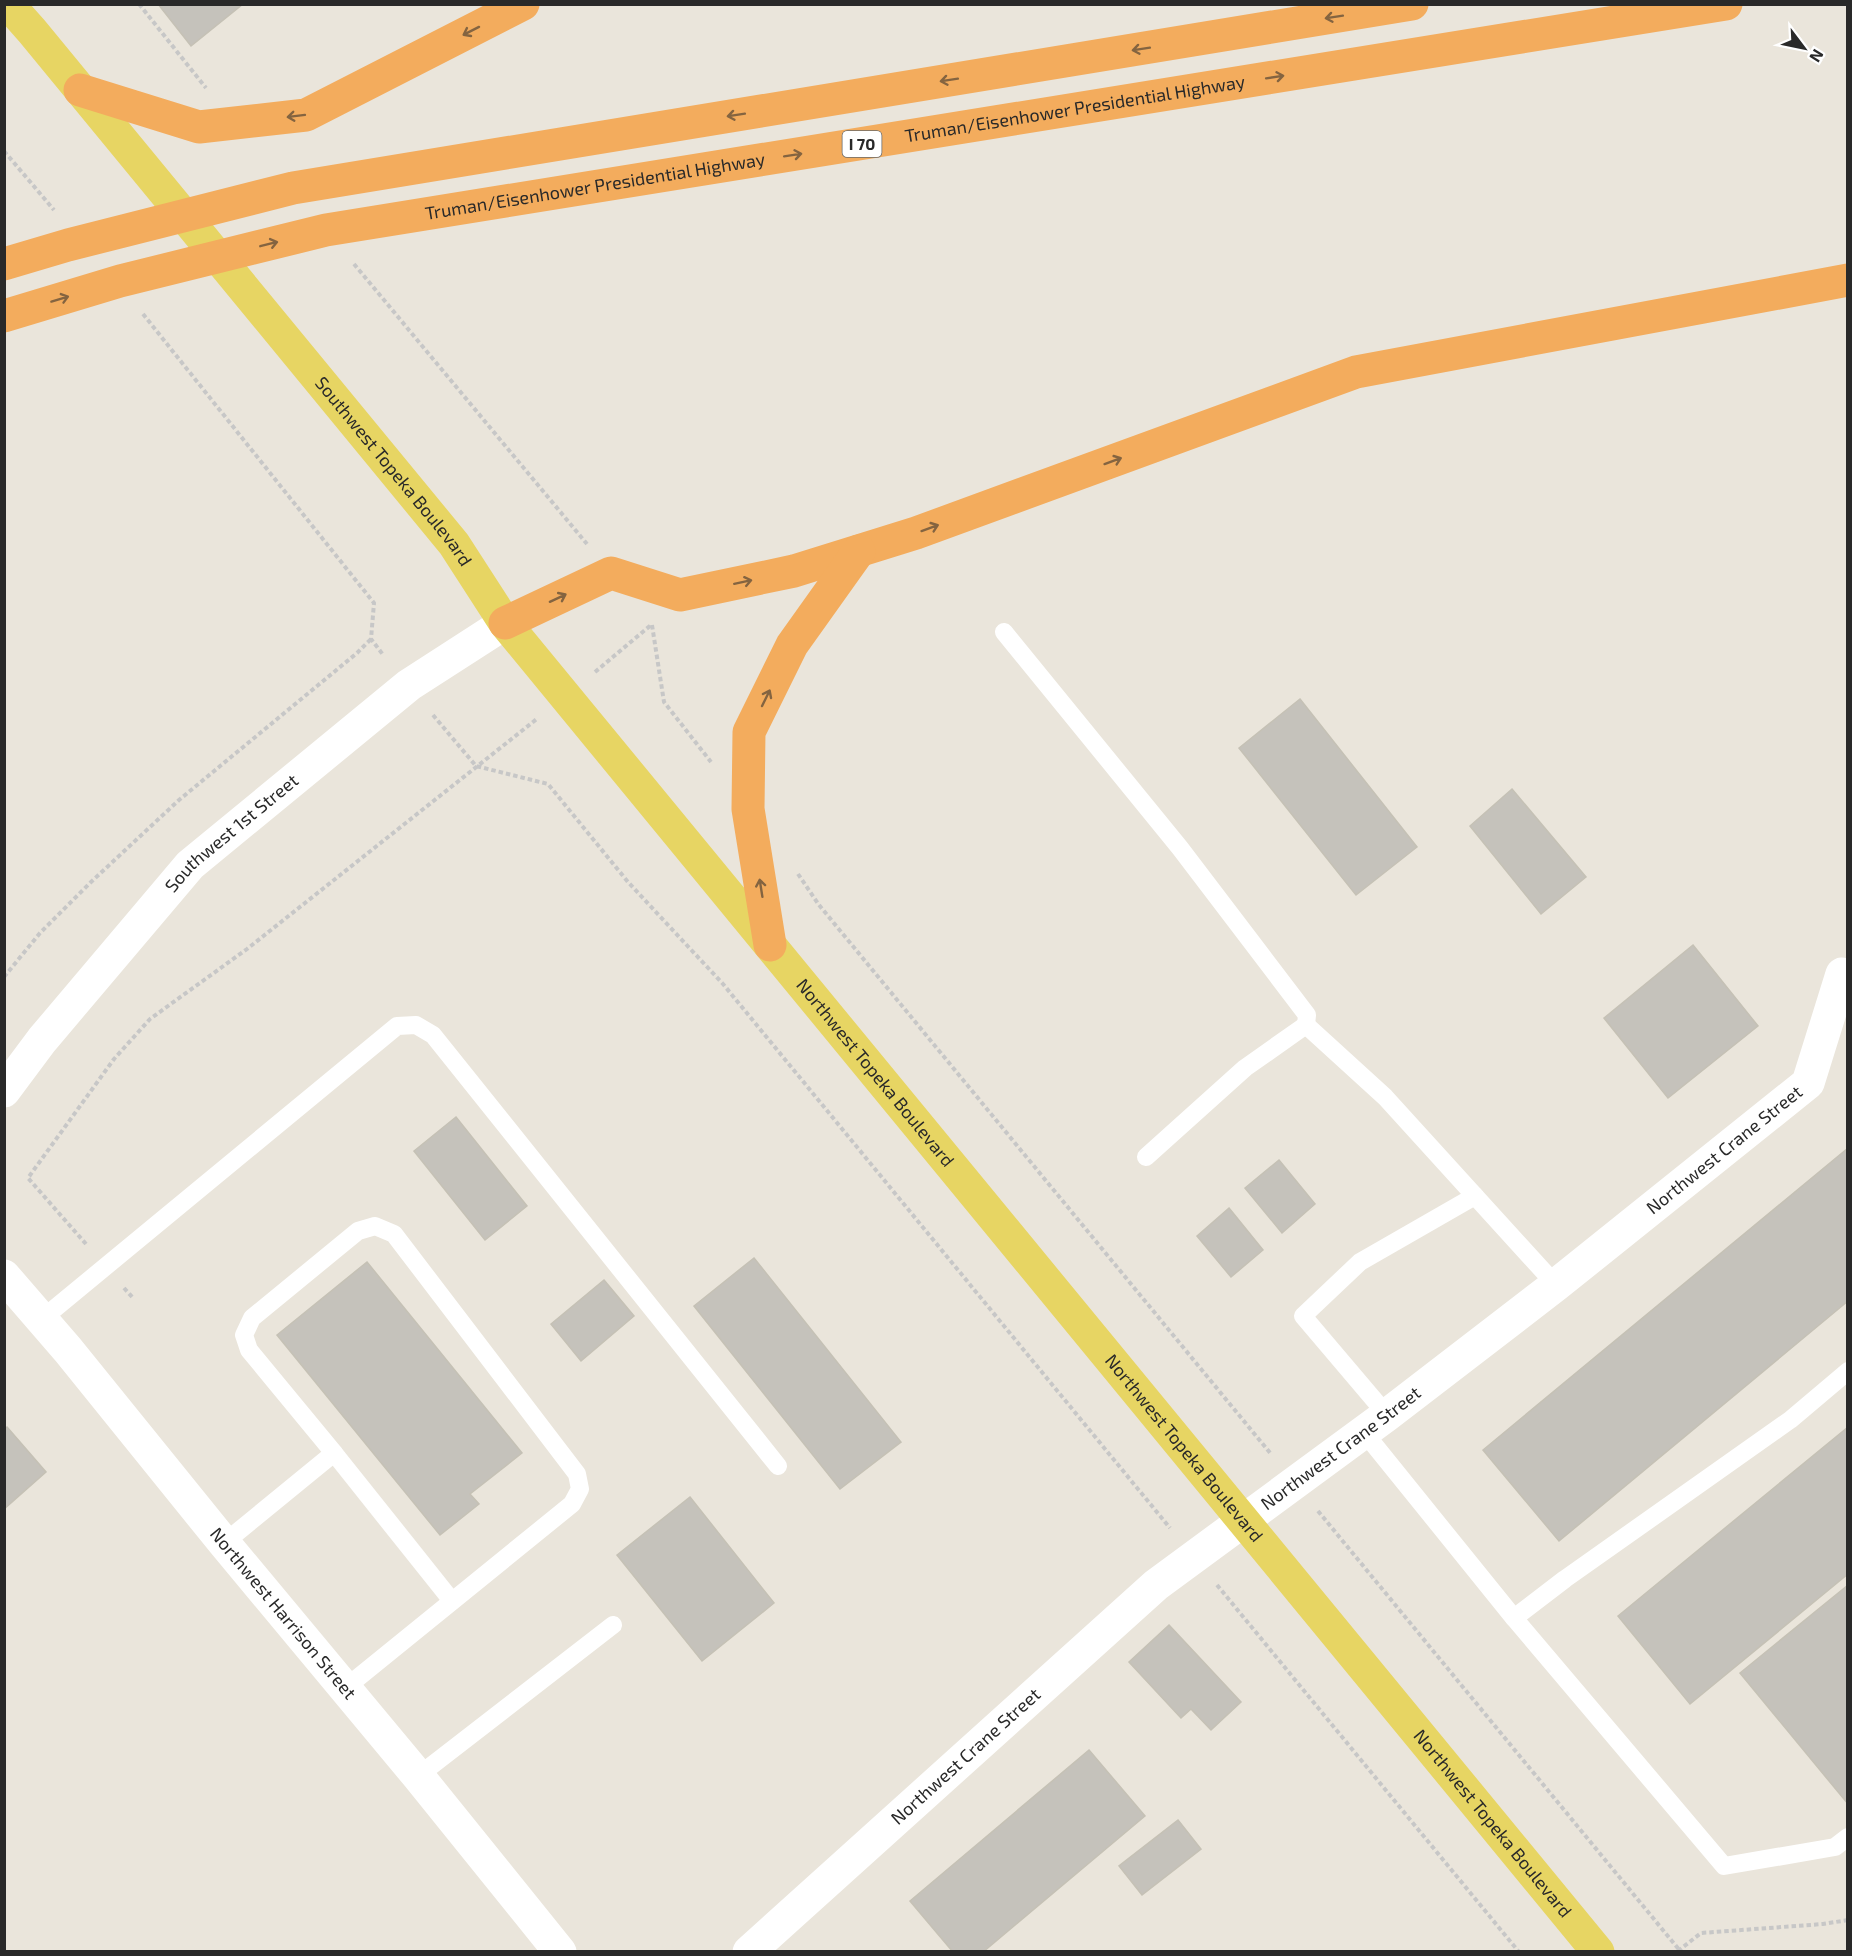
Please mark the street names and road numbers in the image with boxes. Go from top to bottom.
street label: Truman/Eisenhower Presidential Highway [903,70,1247,146]
road number: I 70 [842,131,882,157]
street label: Truman/Eisenhower Presidential Highway [423,147,767,224]
street label: Southwest Topeka Boulevard [311,372,477,570]
street label: Southwest 1st Street [160,769,302,896]
street label: Northwest Topeka Boulevard [792,974,960,1171]
street label: Northwest Crane Street [1641,1080,1806,1218]
street label: Northwest Topeka Boulevard [1101,1349,1268,1546]
street label: Northwest Crane Street [1256,1381,1425,1514]
street label: Northwest Harrison Street [206,1523,362,1703]
street label: Northwest Crane Street [886,1683,1045,1829]
street label: Northwest Topeka Boulevard [1410,1725,1577,1921]

